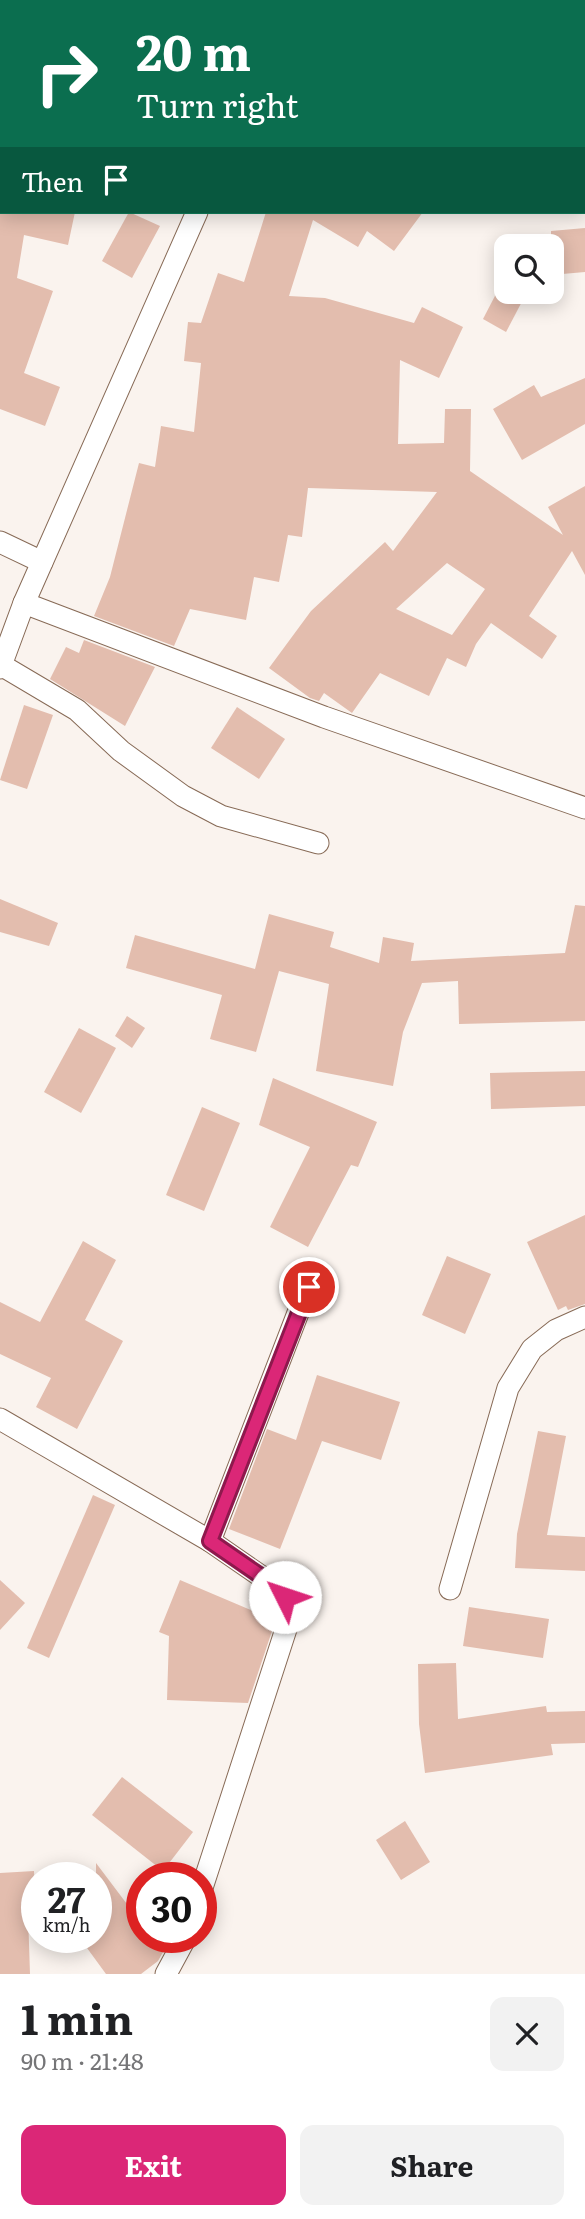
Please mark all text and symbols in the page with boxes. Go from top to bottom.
text: 20 m [136,13,251,86]
icon: right [21,28,112,119]
text: Turn right [136,80,298,128]
text: Then [21,161,83,200]
icon: arrive [97,161,135,199]
map controls [494,234,564,304]
button: search [494,234,564,304]
pin [279,1257,339,1317]
icon: arrive [290,1268,328,1306]
position arrow [248,1560,322,1634]
speed limit sign: 30 [126,1862,217,1953]
text: 27 [48,1872,85,1924]
text: km/h [43,1911,90,1938]
text: 1 min [21,1986,133,2048]
button: close [490,1997,564,2071]
text: 90 m · 21:48 [21,2043,144,2077]
button: Exit [21,2125,286,2205]
button: Share [300,2125,564,2205]

